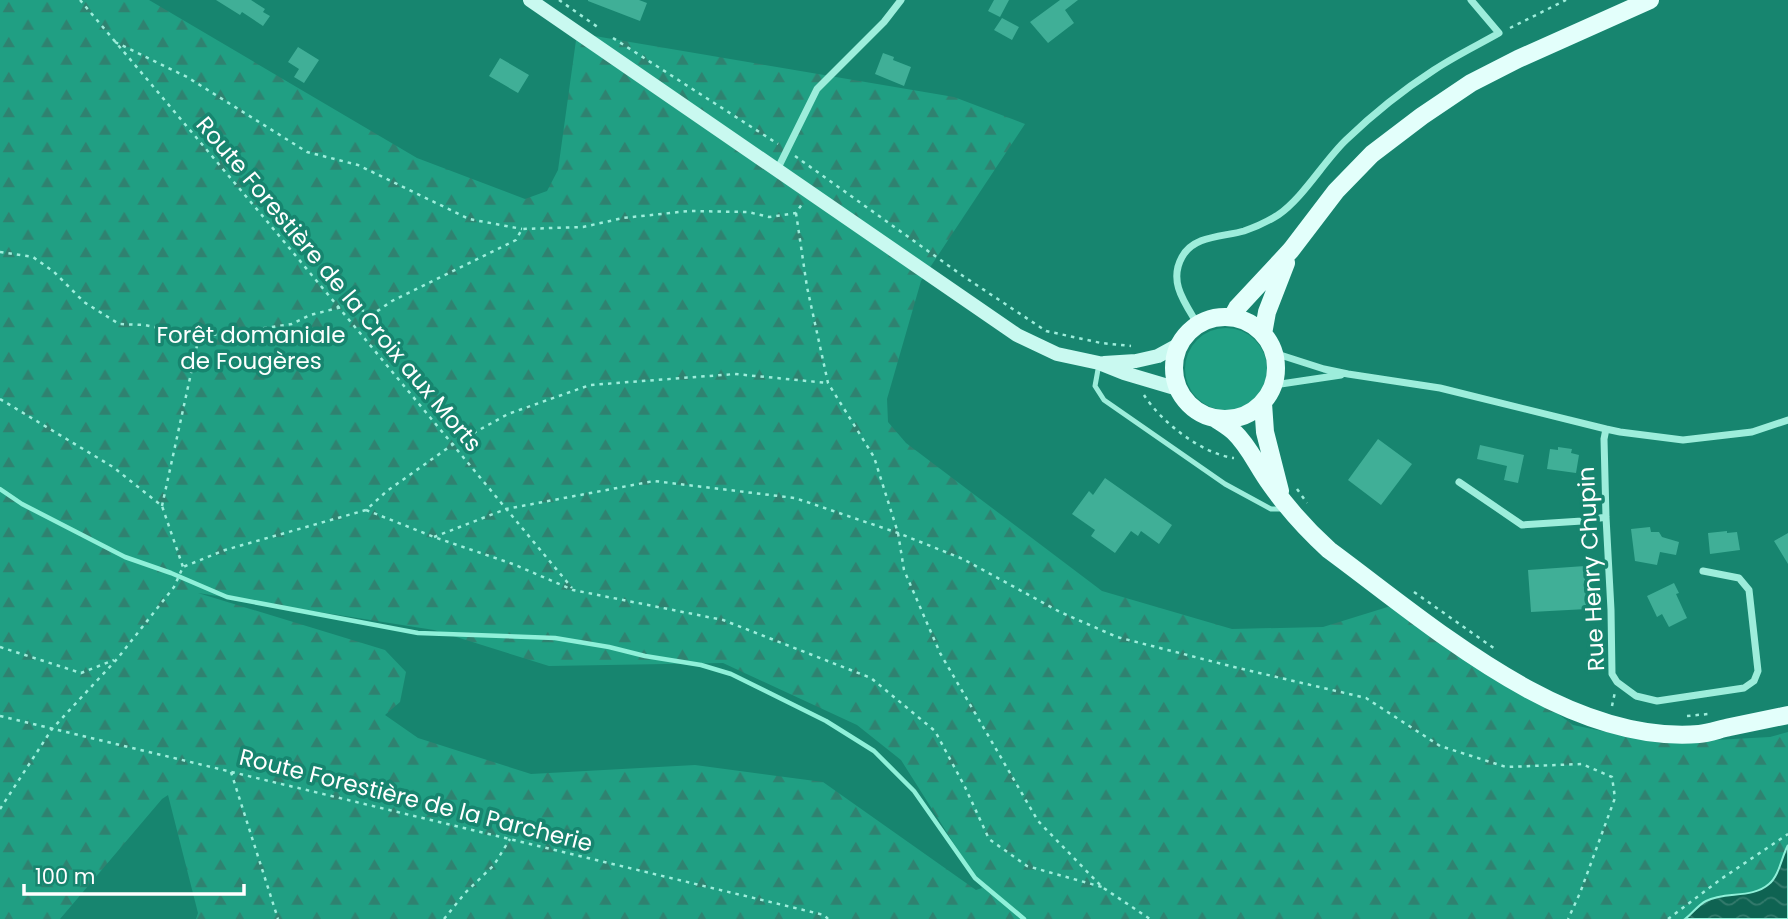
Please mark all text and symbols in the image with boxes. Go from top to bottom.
street label: Route Forestière de la Croix aux Morts [189,110,489,458]
park label: Forêt domaniale de Fougères [156,319,346,377]
street label: Rue Henry Chupin [1570,466,1612,672]
street label: Route Forestière de la Parcherie [236,741,596,859]
scale bar [24,852,245,896]
text: 100 m [35,862,95,891]

